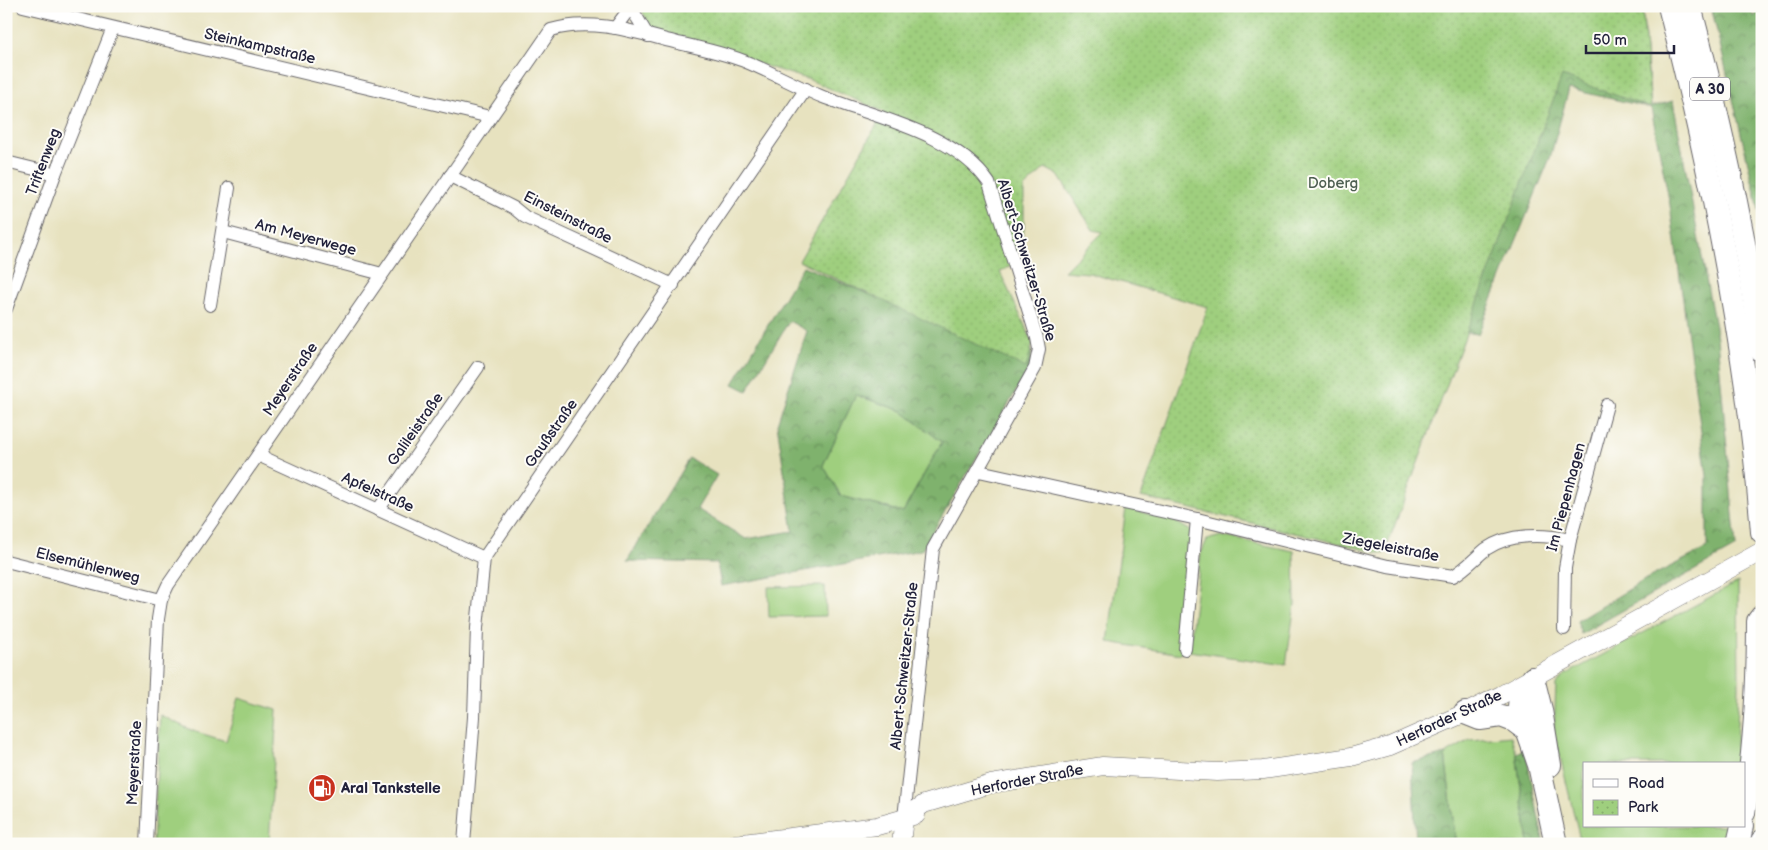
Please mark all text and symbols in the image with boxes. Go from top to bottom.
scale bar [1586,22,1673,54]
street label: Steinkampstraße [202,24,318,69]
text: 50 m [1593,31,1627,50]
road number: A 30 [1690,78,1730,100]
street label: Triftenweg [22,126,65,199]
park label: Doberg [1308,174,1358,193]
street label: Albert-Schweitzer-Straße [993,177,1060,344]
street label: Einsteinstraße [520,187,615,248]
street label: Am Meyerwege [253,215,359,260]
street label: Meyerstraße [259,339,322,420]
street label: Galileistraße [383,389,448,470]
street label: Gaußstraße [521,395,582,471]
street label: Im Piepenhagen [1543,441,1590,554]
street label: Apfelstraße [339,468,417,517]
street label: Ziegeleistraße [1340,529,1441,566]
street label: Elsemühlenweg [34,543,142,588]
street label: Albert-Schweitzer-Straße [886,581,923,751]
street label: Herforder Straße [1393,686,1505,751]
street label: Meyerstraße [123,720,146,806]
street label: Herforder Straße [969,760,1085,801]
legend [1583,762,1746,828]
fuel station icon: Aral Tankstelle [307,773,337,803]
text: Road [1628,774,1664,793]
place label: Aral Tankstelle [340,779,441,798]
text: Park [1628,798,1659,817]

